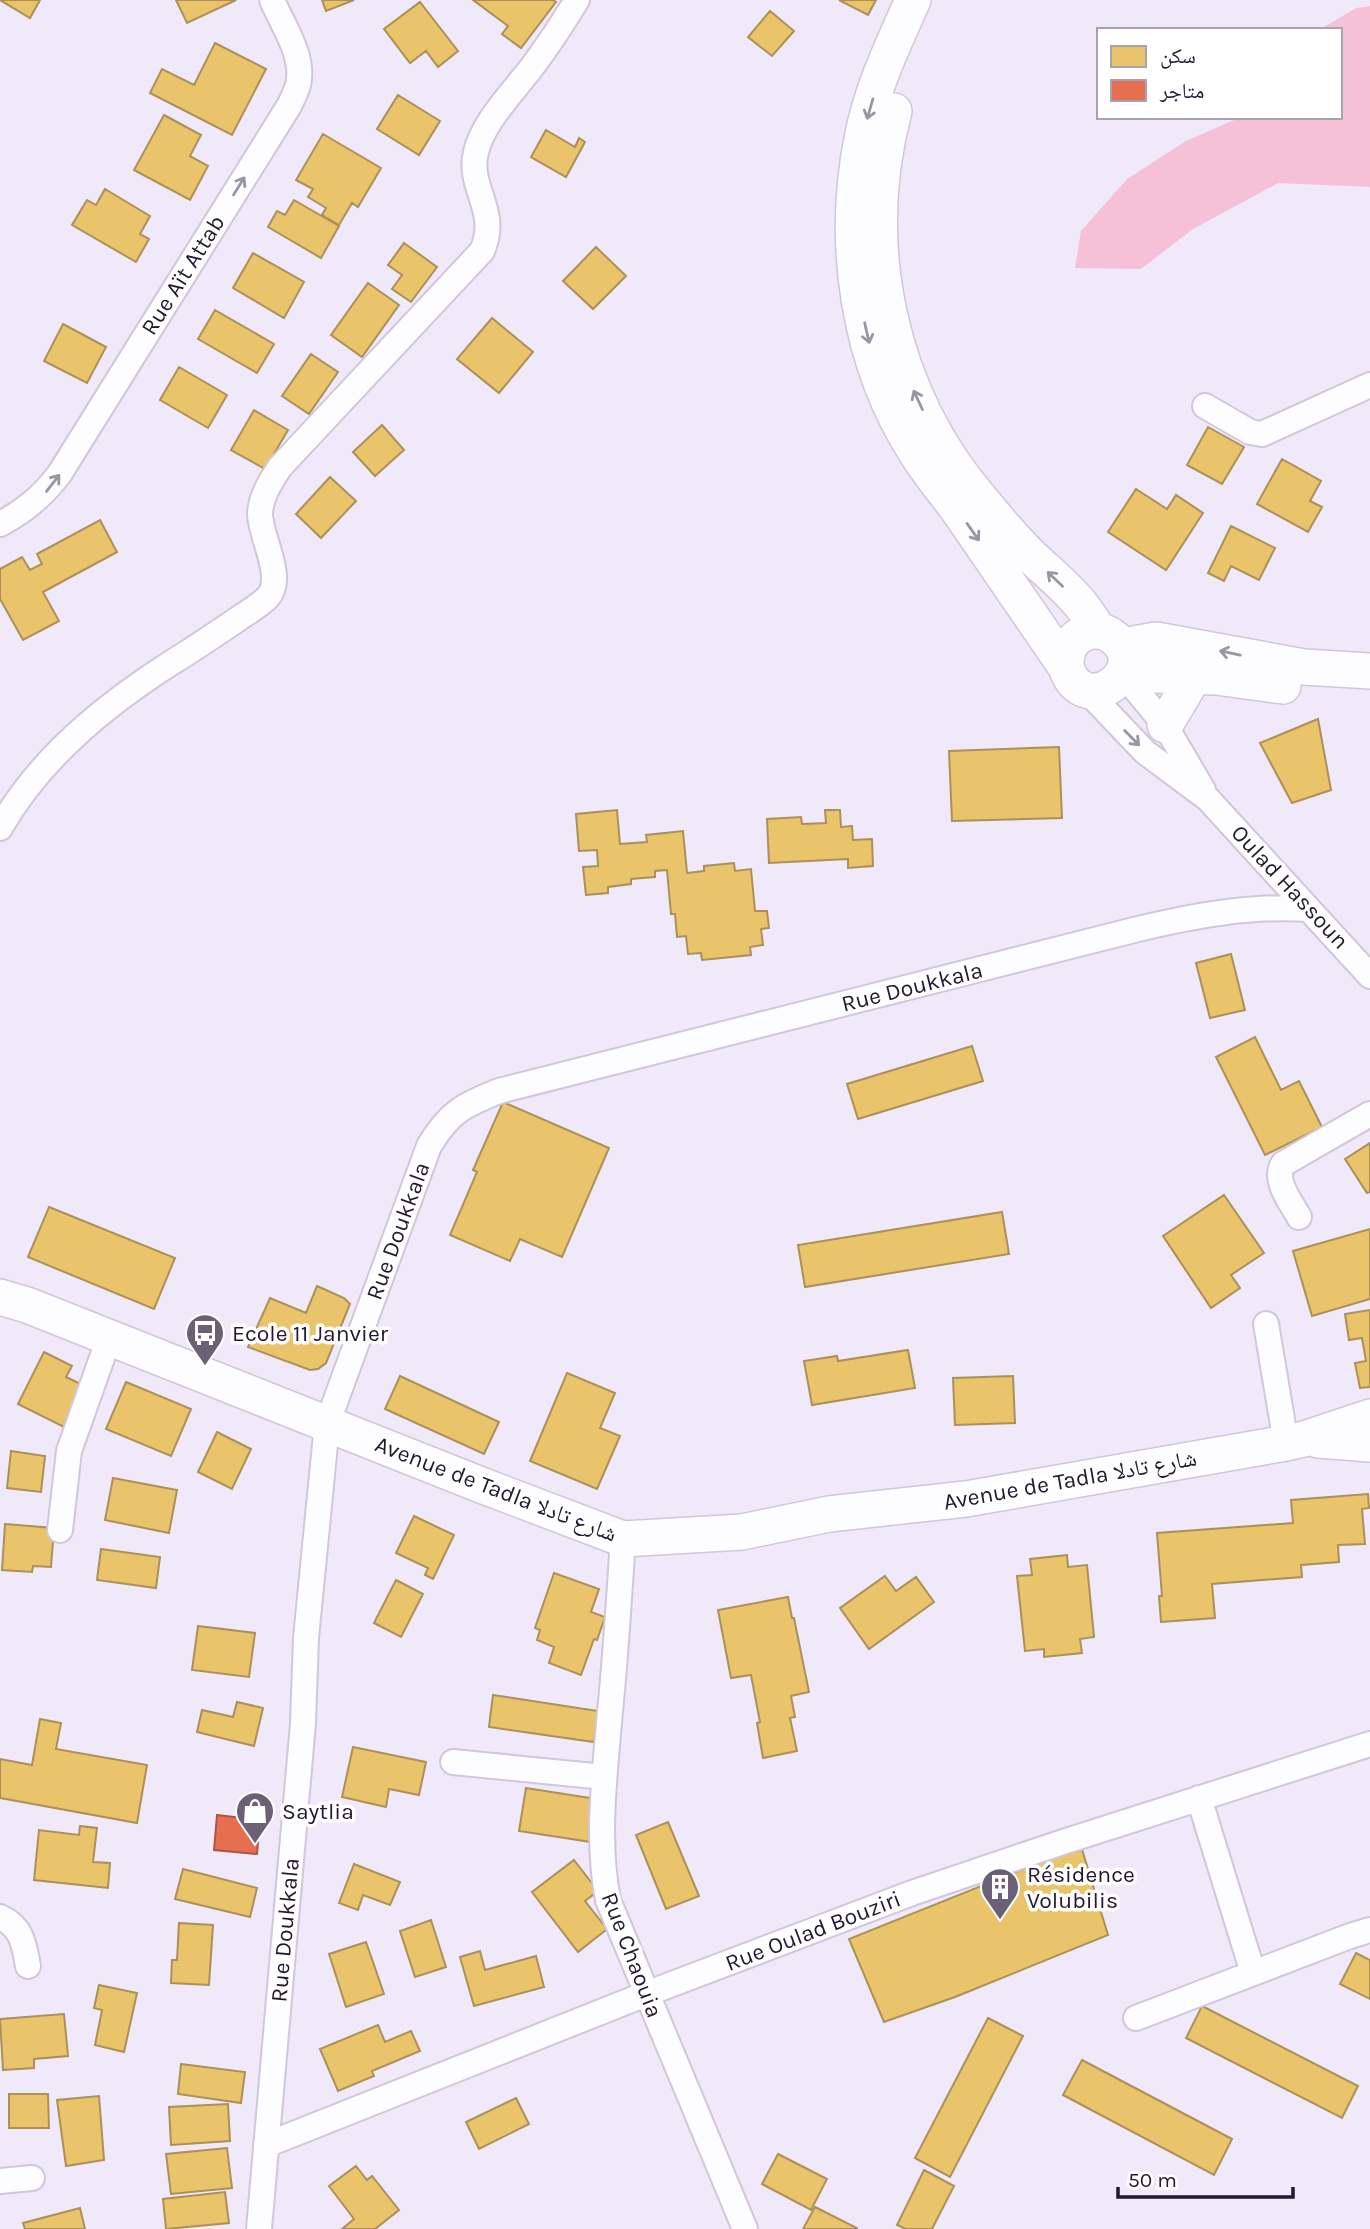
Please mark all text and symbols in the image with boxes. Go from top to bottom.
legend [1097,28,1342,119]
text: سكن [1160,44,1196,69]
text: متاجر [1159,79,1204,103]
one-way arrow [863,97,876,120]
one-way arrow [233,177,247,197]
street label: Rue Aït Attab [135,210,231,340]
one-way arrow [861,322,874,344]
one-way arrow [910,390,924,411]
one-way arrow [46,474,61,492]
one-way arrow [966,522,980,541]
one-way arrow [1047,571,1064,588]
one-way arrow [1219,645,1242,659]
one-way arrow [1124,729,1141,746]
street label: Oulad Hassoun [1226,819,1354,955]
street label: Rue Doukkala [839,956,985,1018]
street label: Rue Doukkala [361,1158,435,1304]
bus stop icon: Ecole 11 Janvier [184,1312,226,1367]
place label: Ecole 11 Janvier [232,1320,389,1347]
street label: Avenue de Tadla شارع تادلا [371,1430,621,1549]
street label: Avenue de Tadla شارع تادلا [941,1444,1199,1517]
shop icon: Saytlia [234,1790,276,1845]
place label: Saytlia [282,1798,354,1825]
street label: Rue Doukkala [265,1857,305,2003]
place label: Résidence Volubilis [1027,1861,1135,1914]
building icon: Résidence Volubilis [979,1866,1021,1921]
street label: Rue Oulad Bouziri [721,1885,905,1977]
street label: Rue Chaouia [596,1889,668,2021]
scale bar [1118,2156,1293,2200]
text: 50 m [1128,2168,1177,2192]

